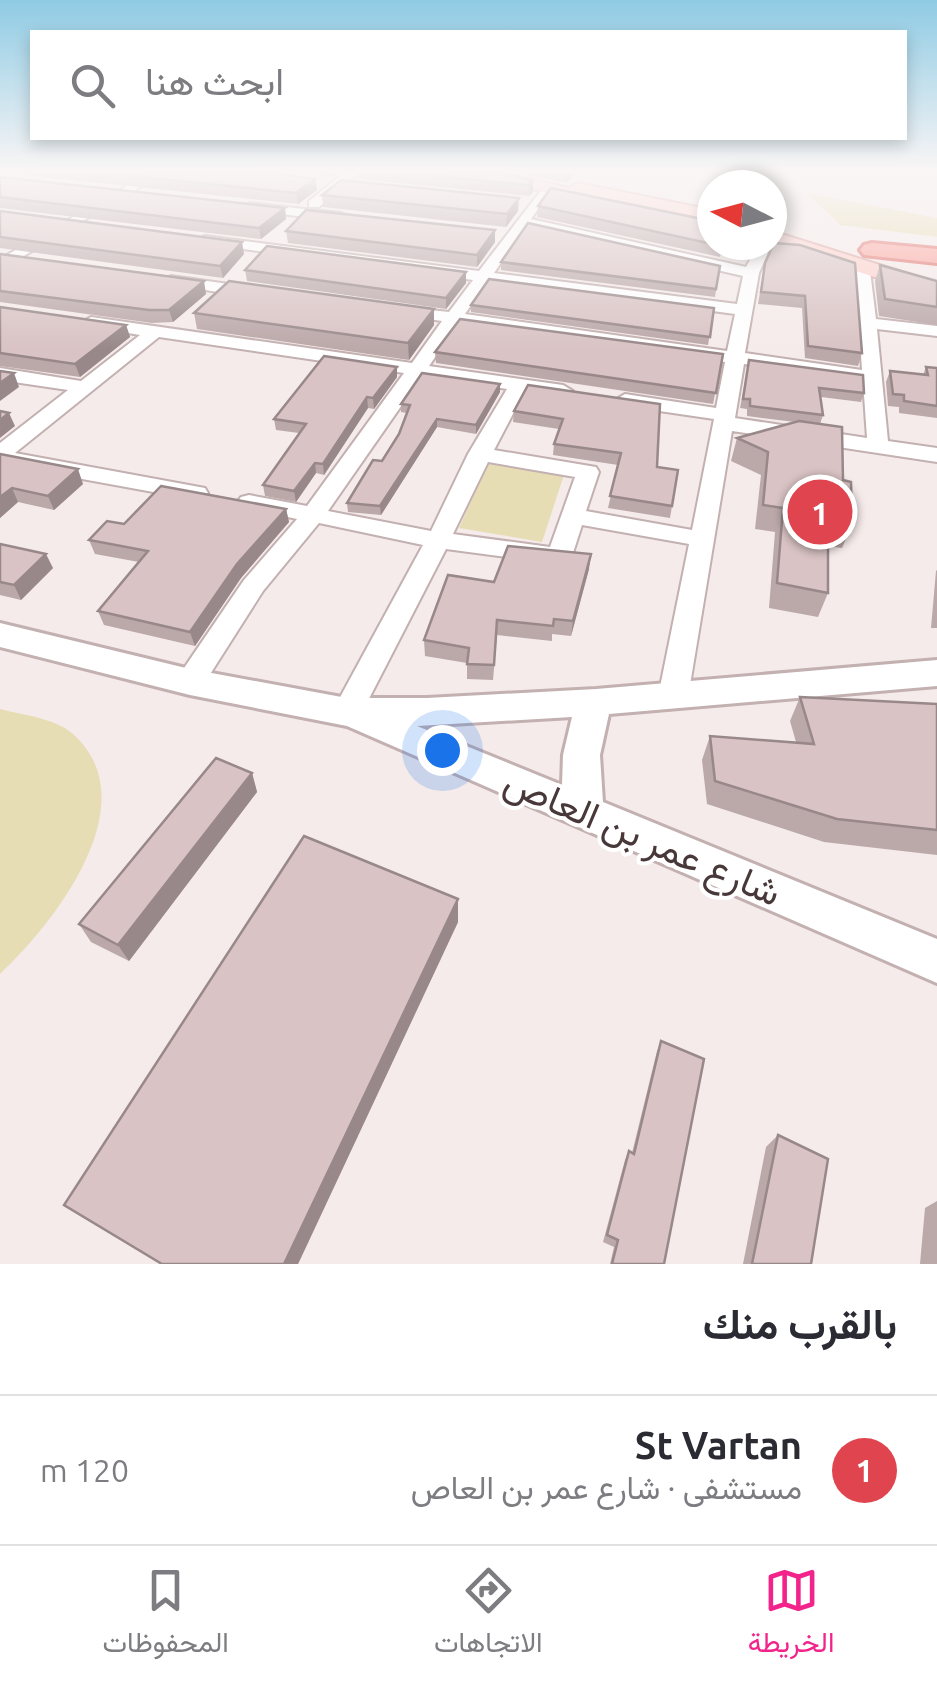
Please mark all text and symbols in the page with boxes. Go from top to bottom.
search box [30,30,907,140]
icon: search [65,58,120,113]
text: ابحث هنا [145,60,284,102]
north arrow [697,170,787,260]
pin: 1 [788,474,852,550]
your location [417,725,468,776]
street label: شارع عمر بن العاص [496,759,788,919]
text: بالقرب منك [703,1300,897,1347]
text: St Vartan [635,1424,802,1466]
text: 120 m [40,1452,129,1488]
text: 1 [855,1452,874,1488]
text: مستشفى · شارع عمر بن العاص [411,1469,802,1505]
tab: المحفوظات [103,1563,229,1667]
tab: الاتجاهات [434,1563,543,1667]
tab: الخريطة [748,1563,834,1667]

